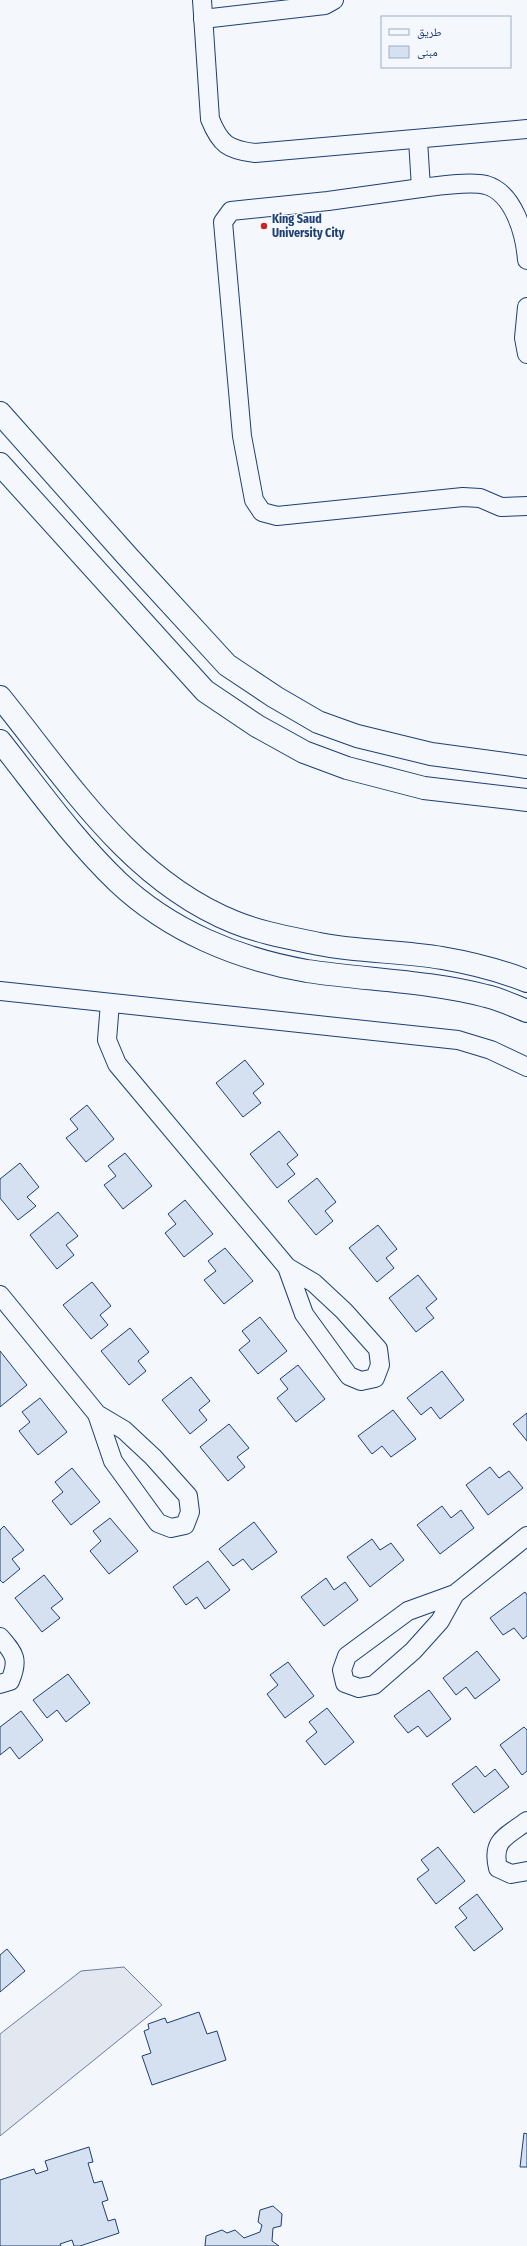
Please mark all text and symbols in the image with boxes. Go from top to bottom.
legend [381,16,511,68]
text: طريق [417,25,442,39]
text: مبنى [417,45,438,59]
place label: King Saud University City [272,212,345,240]
marker: King Saud University City [259,221,269,231]

